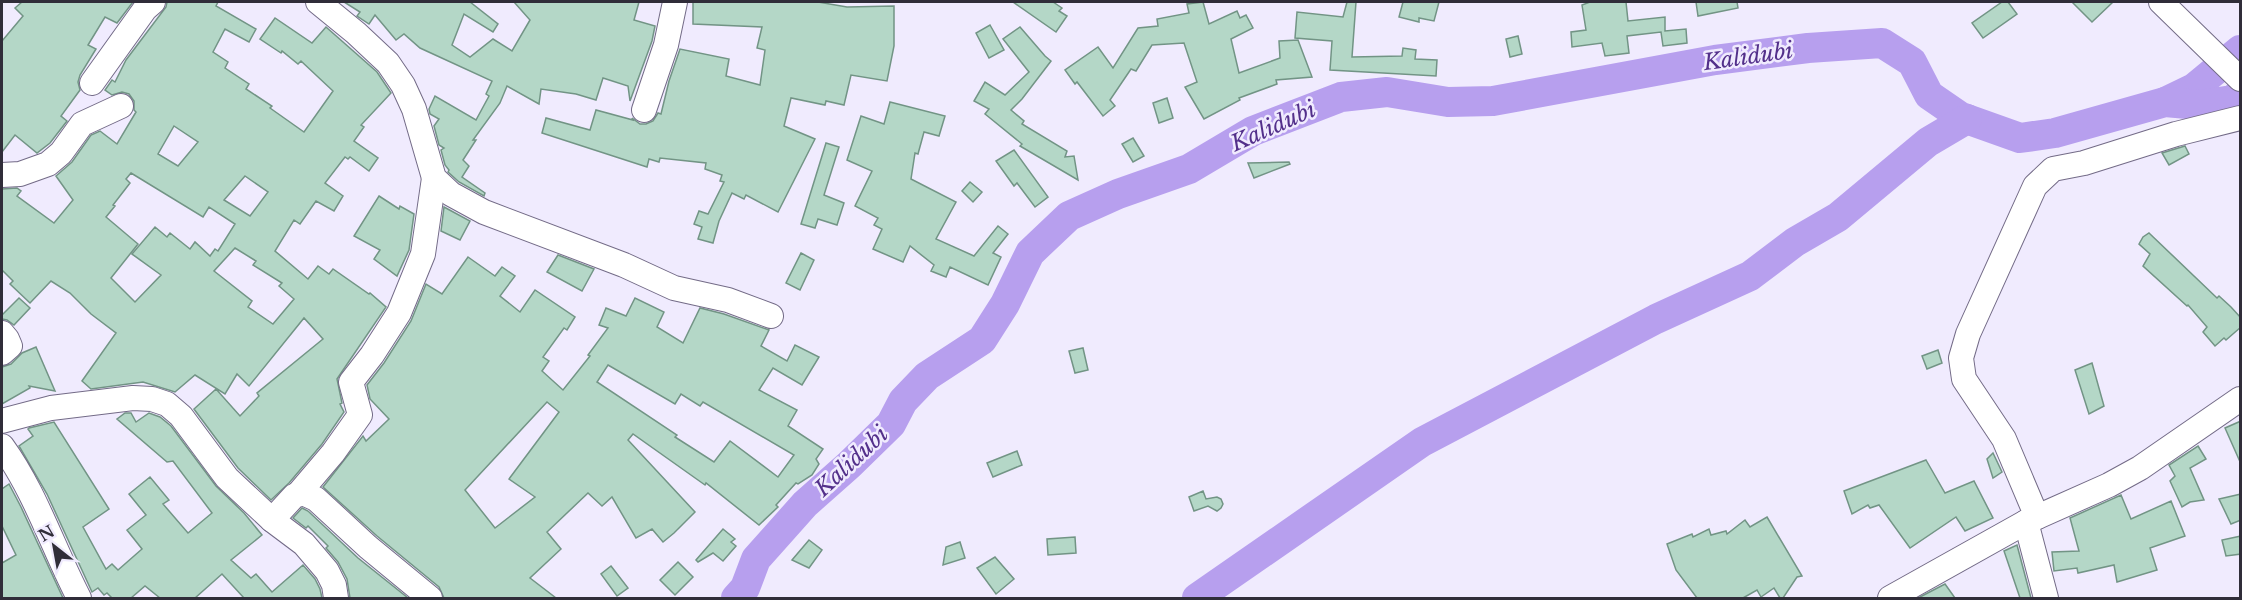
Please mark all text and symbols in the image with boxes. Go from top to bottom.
water label: Kalidubi [1700,37,1795,76]
water label: Kalidubi [1226,96,1320,158]
water label: Kalidubi [808,420,894,503]
north arrow [24,516,84,576]
text: N [35,521,58,546]

